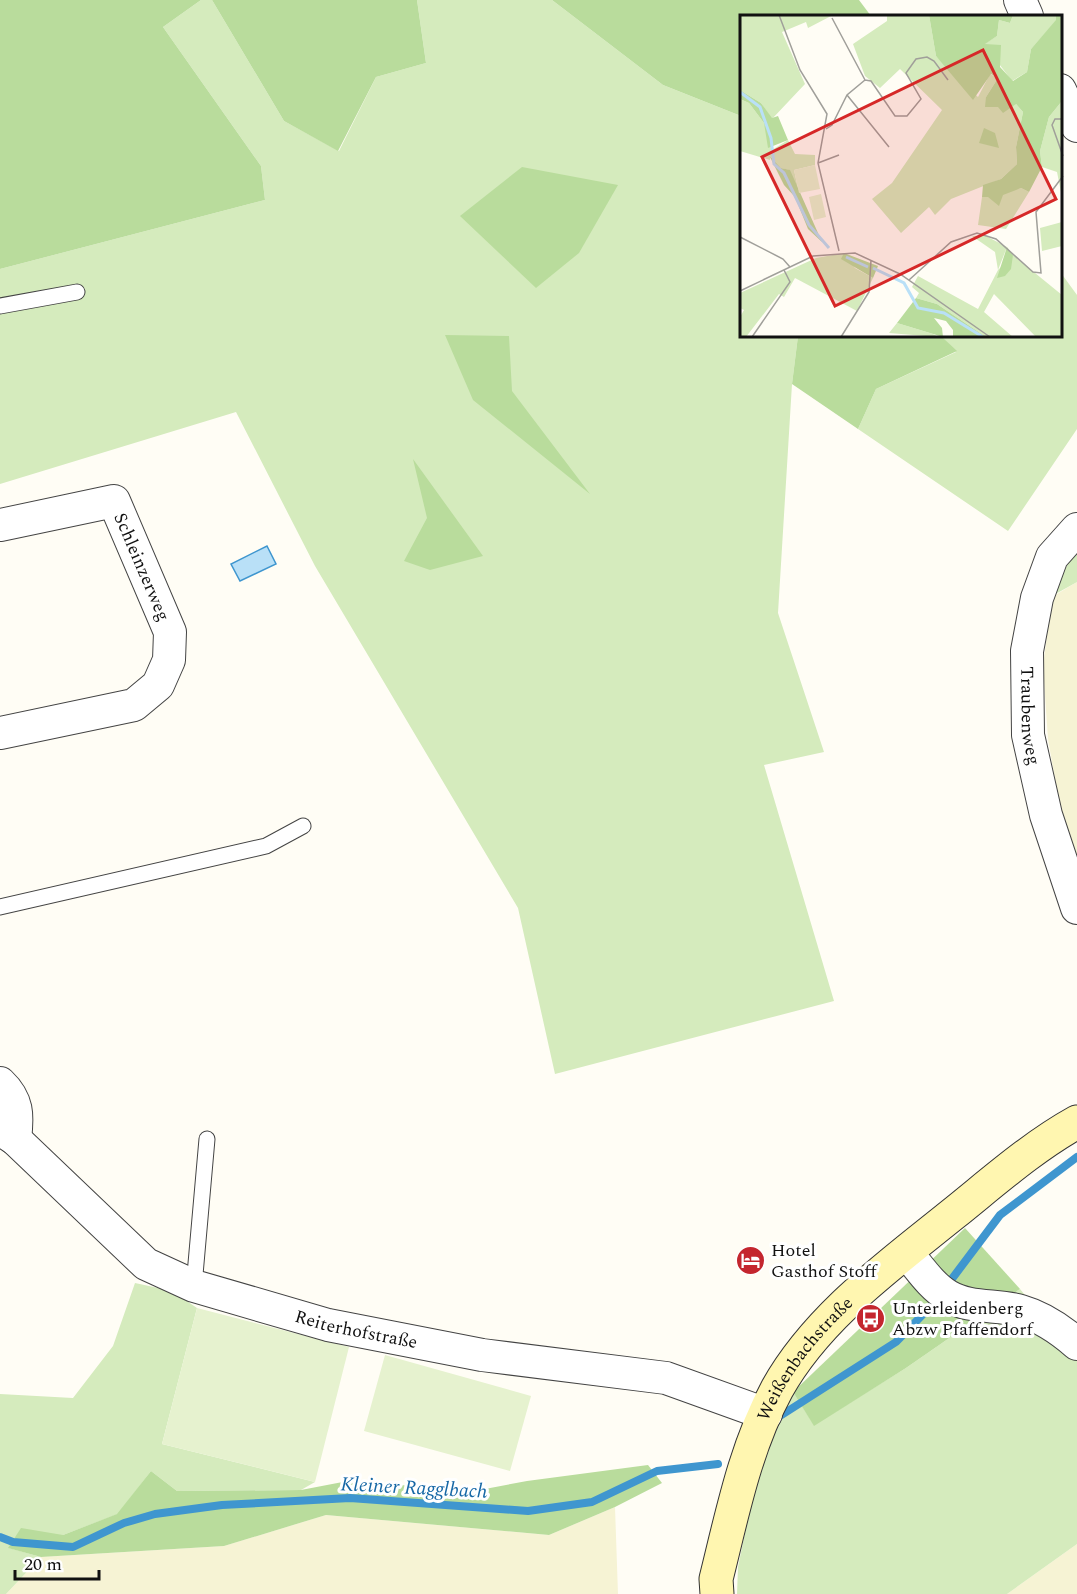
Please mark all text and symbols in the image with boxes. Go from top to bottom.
inset map [740,15,1062,338]
street label: Schleinzerweg [107,508,177,625]
street label: Traubenweg [1014,666,1048,768]
place label: Hotel Gasthof Stoff [771,1237,878,1285]
hotel icon: Hotel Gasthof Stoff [734,1244,766,1276]
street label: Weißenbachstraße [750,1290,859,1425]
place label: Unterleidenberg Abzw Pfaffendorf [892,1295,1034,1343]
bus stop icon: Unterleidenberg Abzw Pfaffendorf [855,1302,887,1334]
street label: Reiterhofstraße [292,1303,420,1356]
water label: Kleiner Ragglbach [340,1469,488,1507]
scale bar [15,1543,99,1581]
text: 20 m [24,1551,62,1578]

